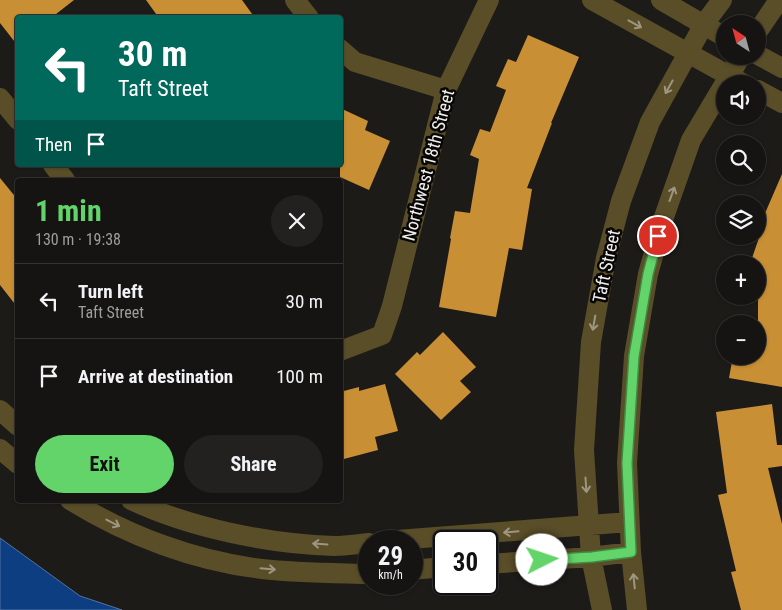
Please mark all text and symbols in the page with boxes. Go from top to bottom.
north arrow [716,15,766,65]
map controls [716,15,766,365]
one-way arrow [627,19,641,29]
text: 30 m [118,34,187,75]
icon: left [35,35,100,100]
button: sound [716,75,766,125]
text: Taft Street [118,76,209,101]
one-way arrow [664,79,674,93]
street label: Northwest 18th Street [398,87,458,243]
icon: arrive [82,130,110,158]
text: Then [35,133,72,156]
button: search [716,135,766,185]
one-way arrow [668,186,677,202]
text: 1 min [35,193,102,228]
button: close [271,195,323,247]
button: layers [716,195,766,245]
pin [637,215,679,257]
icon: arrive [644,222,672,250]
street label: Taft Street [588,227,624,305]
text: 130 m · 19:38 [35,230,121,249]
button: + [716,255,766,305]
text: Turn left [78,280,143,303]
icon: left [35,287,63,315]
text: 30 m [286,290,323,313]
text: Taft Street [78,303,144,322]
one-way arrow [589,315,598,331]
button: − [716,315,766,365]
icon: arrive [35,362,63,390]
text: Arrive at destination [78,365,233,388]
text: 100 m [276,365,323,388]
button: Exit [35,435,174,493]
button: Share [184,435,323,493]
one-way arrow [582,477,591,493]
one-way arrow [105,518,120,528]
one-way arrow [503,527,519,536]
speed limit sign: 30 [433,530,498,595]
position arrow [515,533,567,585]
one-way arrow [312,540,328,549]
text: 29 [378,542,403,571]
one-way arrow [259,564,275,574]
text: km/h [378,568,403,582]
one-way arrow [629,573,639,589]

